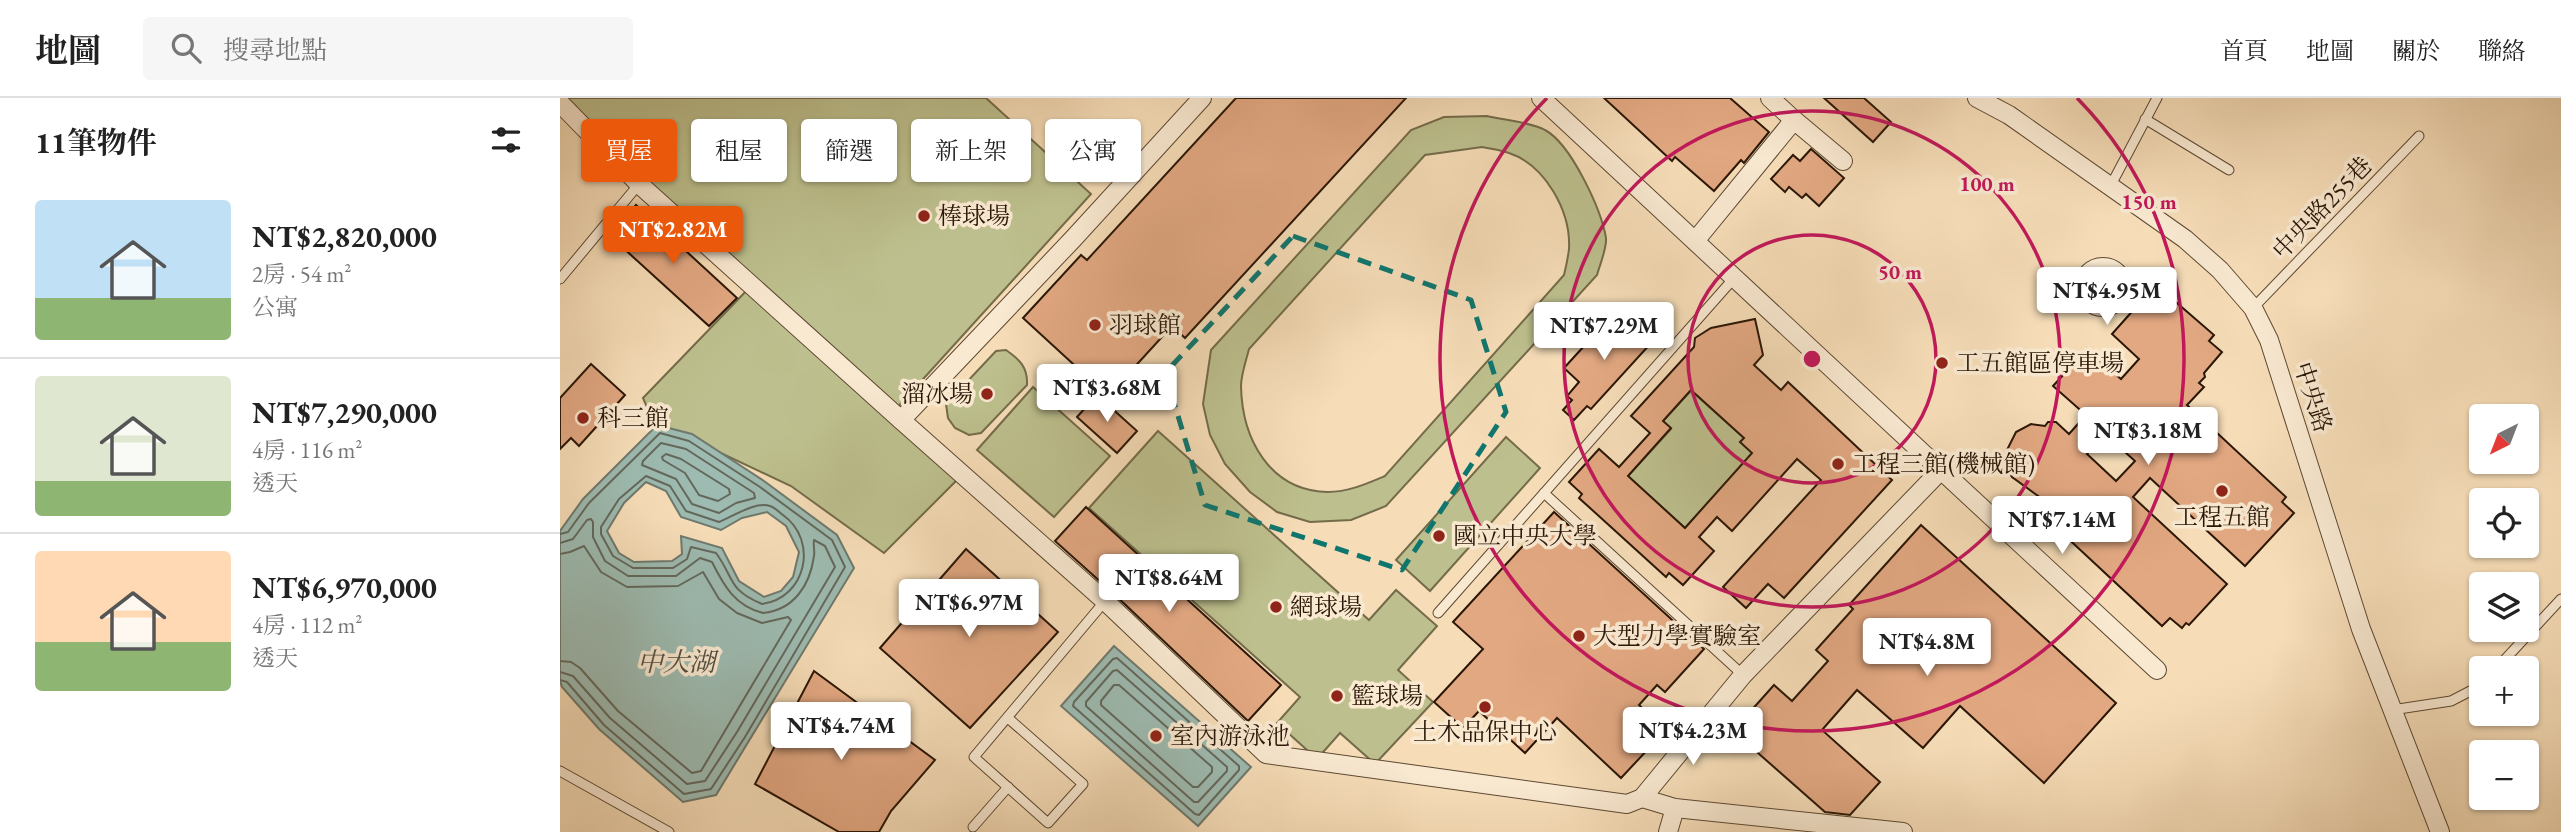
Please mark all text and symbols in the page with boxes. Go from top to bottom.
search box [143,17,633,80]
text: 地圖 [35,29,101,72]
icon: search [167,29,205,67]
text: 搜尋地點 [223,33,327,67]
text: 首頁 [2220,35,2268,66]
text: 地圖 [2306,35,2354,66]
text: 關於 [2392,35,2440,66]
text: 聯絡 [2478,35,2526,66]
chip: 買屋 [581,119,677,182]
chip: 租屋 [691,119,787,182]
chip: 篩選 [801,119,897,182]
chip: 新上架 [911,119,1031,182]
chip: 公寓 [1045,119,1141,182]
icon: filters [487,121,525,159]
text: 11筆物件 [35,123,157,162]
street label: 中央路255巷 [2265,150,2378,265]
text: 100 m [1959,170,2015,197]
text: 150 m [2121,188,2177,215]
place label: 棒球場 [938,200,1010,231]
pin: NT$2.82M [601,206,745,266]
marker: 棒球場 [916,208,932,224]
text: NT$2.82M [619,214,727,244]
text: NT$2,820,000 [252,217,437,256]
icon: home [91,228,175,312]
text: 50 m [1878,258,1922,285]
text: 2房 · 54 m² [252,259,351,289]
pin: NT$4.95M [2035,268,2179,327]
text: NT$4.95M [2053,275,2161,305]
text: 公寓 [252,292,298,322]
pin: NT$7.29M [1532,302,1676,362]
place label: 羽球館 [1109,309,1181,340]
text: NT$7.29M [1550,310,1658,340]
marker: 羽球館 [1087,317,1103,333]
centre of rings [1800,347,1824,371]
place label: 工五館區停車場 [1956,347,2124,378]
marker: 工五館區停車場 [1934,355,1950,371]
street label: 中央路 [2288,358,2339,436]
pin: NT$3.68M [1035,364,1179,424]
text: NT$3.68M [1053,372,1161,402]
place label: 溜冰場 [901,378,973,409]
marker: 溜冰場 [979,386,995,402]
text: NT$7,290,000 [252,393,437,432]
place label: 科三館 [597,402,669,433]
icon: home [91,404,175,488]
north arrow [2469,404,2539,474]
map controls [2469,404,2539,810]
pin: NT$3.18M [2076,408,2220,467]
marker: 科三館 [575,410,591,426]
text: NT$3.18M [2094,415,2202,445]
text: 4房 · 116 m² [252,435,362,465]
place label: 工程三館(機械館) [1852,448,2035,479]
marker: 工程三館(機械館) [1830,456,1846,472]
text: 透天 [252,468,298,498]
marker: 工程五館 [2214,483,2230,499]
button: locate [2469,488,2539,558]
pin: NT$7.14M [1990,496,2134,556]
place label: 工程五館 [2174,501,2270,532]
text: NT$7.14M [2008,504,2116,534]
place label: 國立中央大學 [1453,520,1597,551]
marker: 國立中央大學 [1431,528,1447,544]
pin: NT$8.64M [1097,554,1241,614]
text: NT$8.64M [1115,562,1223,592]
text: NT$6,970,000 [252,568,437,607]
button: layers [2469,572,2539,642]
icon: home [91,579,175,663]
pin: NT$6.97M [897,580,1041,639]
text: NT$6.97M [915,587,1023,617]
place label: 網球場 [1290,591,1362,622]
marker: 網球場 [1268,599,1284,615]
text: 4房 · 112 m² [252,610,362,640]
pin: NT$4.8M [1862,618,1992,678]
place label: 大型力學實驗室 [1593,620,1761,651]
text: NT$4.8M [1879,626,1975,656]
marker: 大型力學實驗室 [1571,628,1587,644]
text: 透天 [252,643,298,673]
water label: 中大湖 [637,645,719,679]
button: + [2469,656,2539,726]
place label: 籃球場 [1351,680,1423,711]
marker: 籃球場 [1329,688,1345,704]
marker: 土木品保中心 [1477,699,1493,715]
pin: NT$4.74M [769,702,913,762]
pin: NT$4.23M [1621,708,1765,767]
text: NT$4.74M [787,710,895,740]
text: NT$4.23M [1639,715,1747,745]
place label: 土木品保中心 [1413,716,1557,747]
place label: 室內游泳池 [1170,720,1290,751]
marker: 室內游泳池 [1148,728,1164,744]
button: − [2469,740,2539,810]

